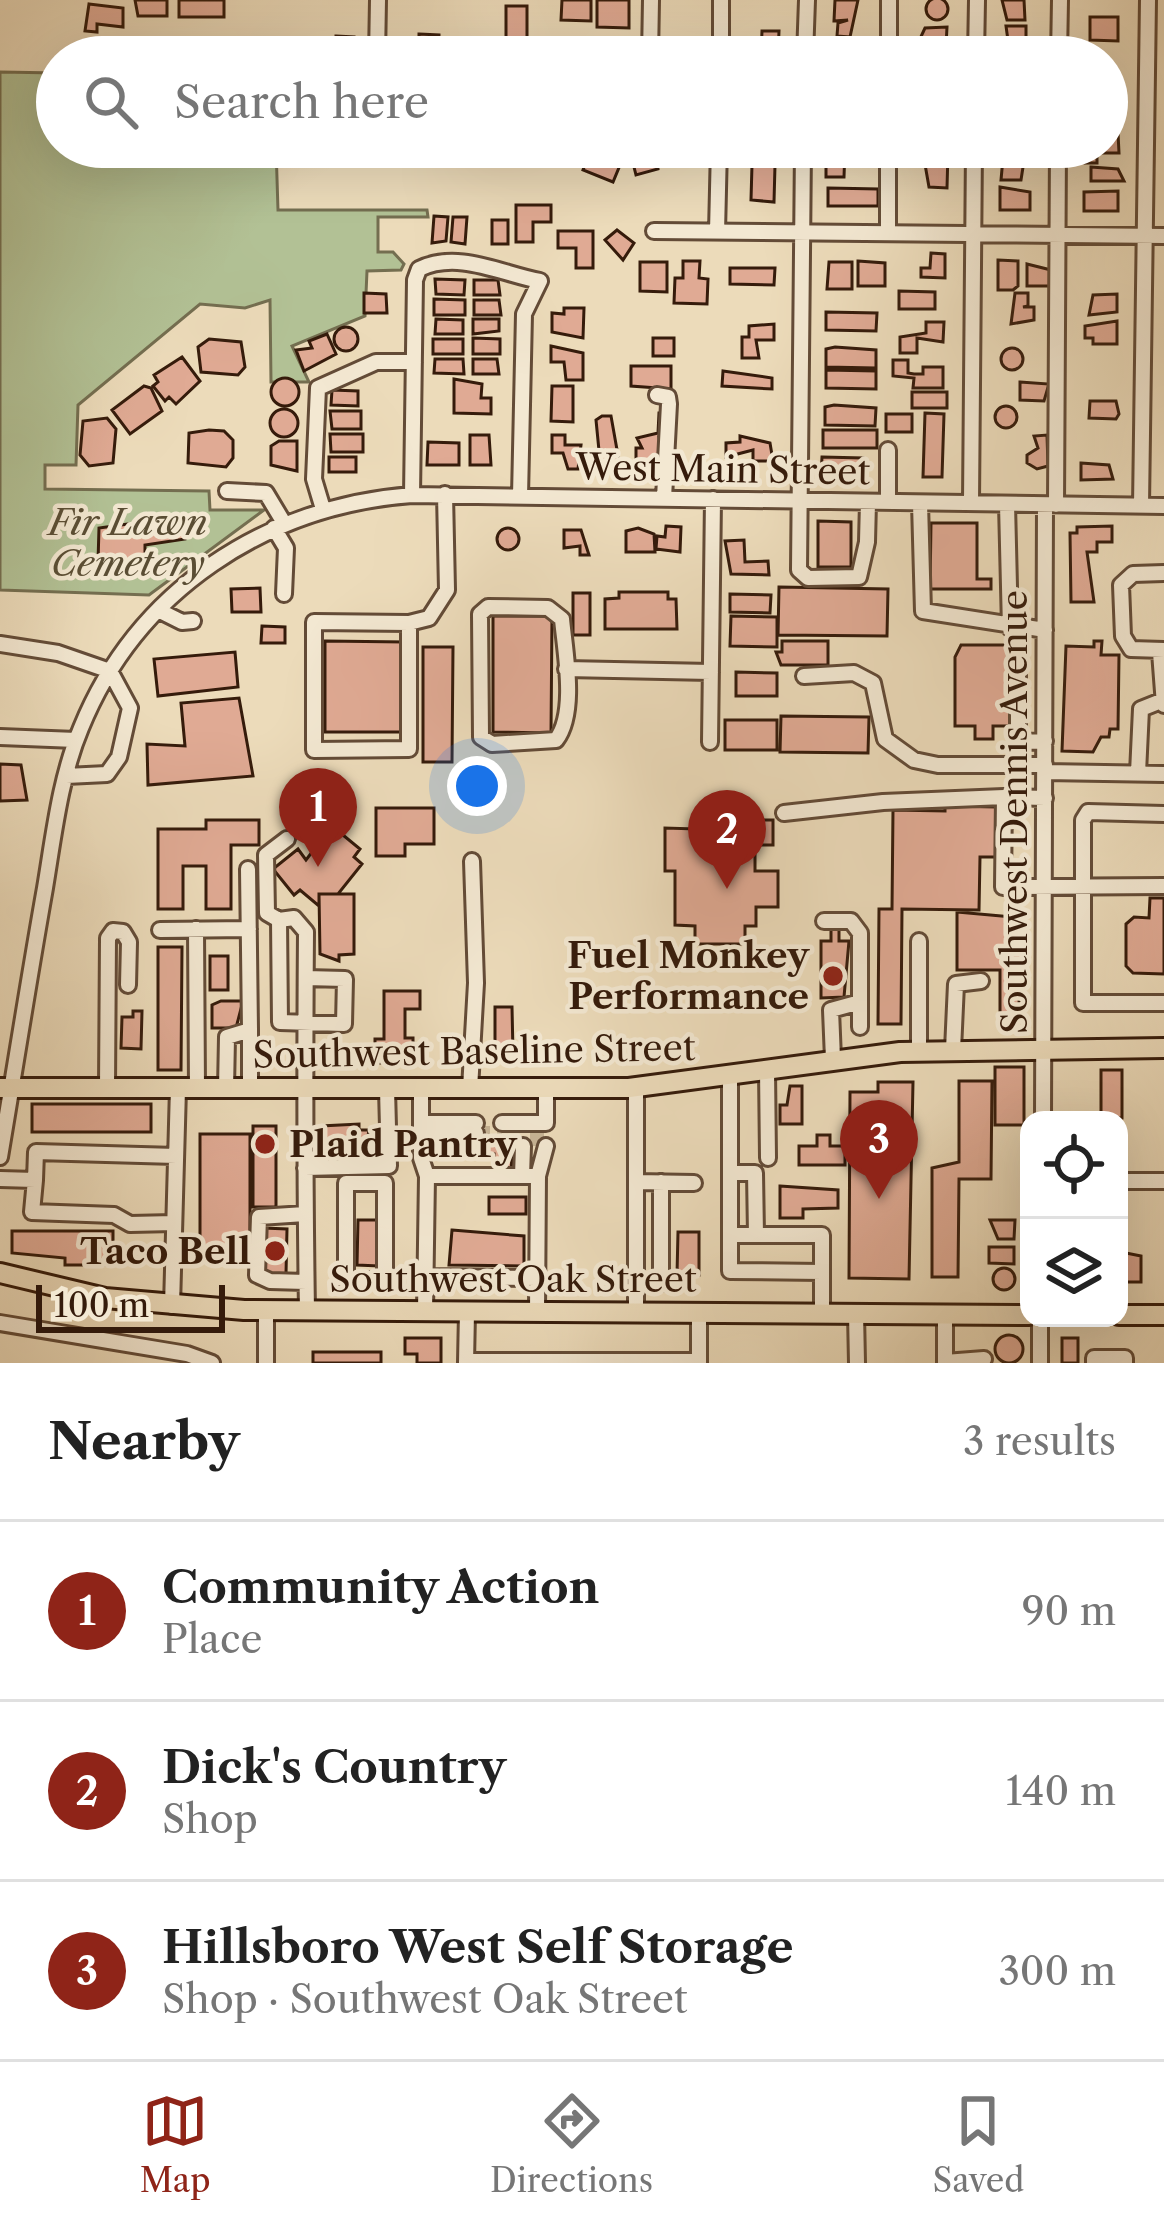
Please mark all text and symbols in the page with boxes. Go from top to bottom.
search box [36,36,1128,168]
icon: search [78,69,144,135]
text: Search here [174,74,429,130]
street label: West Main Street [574,444,871,494]
park label: Fir Lawn Cemetery [46,500,207,585]
street label: Southwest Dennis Avenue [992,590,1036,1034]
your location [447,756,507,816]
pin: 1 [279,768,357,867]
pin: 2 [688,790,766,889]
place label: Fuel Monkey Performance [567,933,810,1018]
marker: Fuel Monkey Performance [820,963,846,989]
street label: Southwest Baseline Street [252,1025,696,1077]
pin: 3 [840,1100,918,1199]
map controls [1020,1111,1128,1327]
button: locate [1020,1111,1128,1219]
place label: Plaid Pantry [289,1122,518,1166]
marker: Plaid Pantry [252,1131,278,1157]
button: layers [1020,1219,1128,1327]
place label: Taco Bell [80,1229,251,1273]
marker: Taco Bell [262,1238,288,1264]
street label: Southwest Oak Street [329,1257,697,1301]
scale bar [36,1279,225,1332]
text: 100 m [54,1285,149,1326]
text: Nearby [48,1410,240,1472]
text: 3 results [963,1417,1116,1465]
text: Community Action [162,1559,599,1615]
text: 1 [78,1587,96,1635]
text: 90 m [1022,1587,1116,1635]
text: Place [162,1615,262,1663]
text: Dick's Country [162,1739,506,1795]
text: 2 [75,1767,99,1815]
text: 140 m [1006,1767,1116,1815]
text: Shop [162,1795,258,1843]
text: Hillsboro West Self Storage [162,1919,793,1975]
text: 3 [76,1947,98,1995]
text: 300 m [998,1947,1116,1995]
text: Shop · Southwest Oak Street [162,1975,688,2023]
tab: Map [140,2088,211,2201]
tab: Directions [490,2088,653,2201]
tab: Saved [933,2088,1024,2201]

